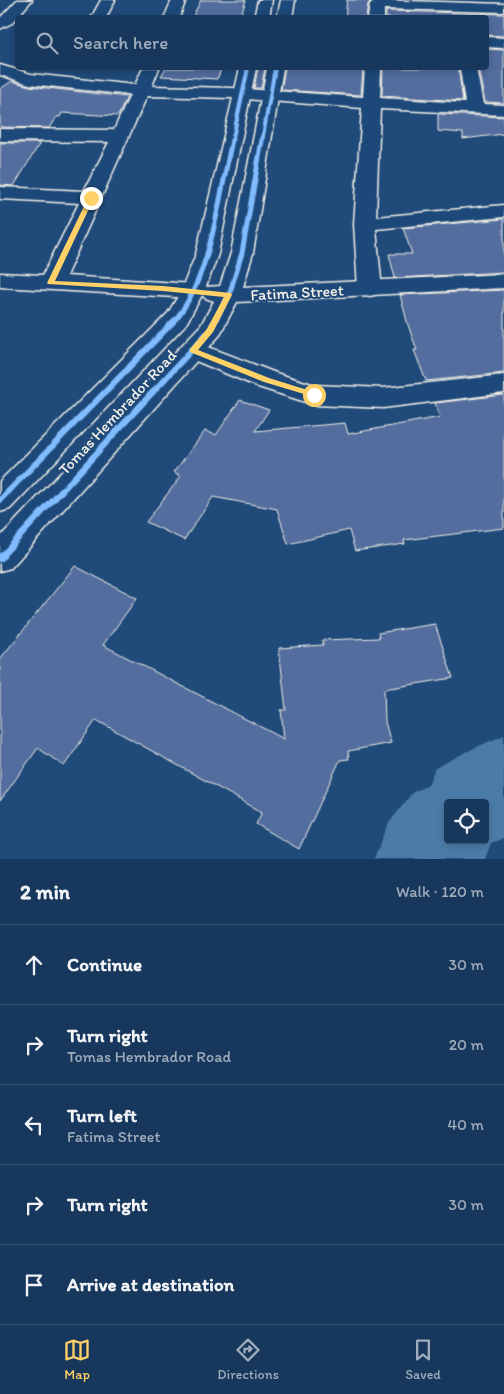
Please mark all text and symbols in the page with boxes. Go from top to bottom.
search box [15,15,489,70]
icon: search [33,29,61,57]
text: Search here [73,31,168,54]
route end [80,187,103,210]
street label: Fatima Street [250,281,344,304]
street label: Tomas Hembrador Road [54,346,181,479]
route start [303,384,326,407]
map controls [444,799,489,844]
button: locate [444,799,489,844]
text: 2 min [20,879,70,904]
text: Walk · 120 m [396,882,484,901]
icon: ahead [20,951,48,979]
text: Continue [67,953,142,976]
text: 30 m [448,955,484,974]
text: Turn right [67,1024,148,1047]
icon: right [20,1031,48,1059]
text: 20 m [449,1035,484,1054]
text: Tomas Hembrador Road [67,1047,231,1066]
text: Turn left [67,1104,137,1127]
icon: left [20,1111,48,1139]
text: 40 m [447,1115,484,1134]
text: Fatima Street [67,1127,160,1146]
icon: right [20,1191,48,1219]
text: Turn right [67,1193,148,1216]
text: 30 m [448,1195,484,1214]
icon: arrive [20,1271,48,1299]
text: Arrive at destination [67,1273,234,1296]
tab: Map [63,1336,91,1383]
tab: Directions [217,1336,279,1383]
tab: Saved [405,1336,441,1383]

